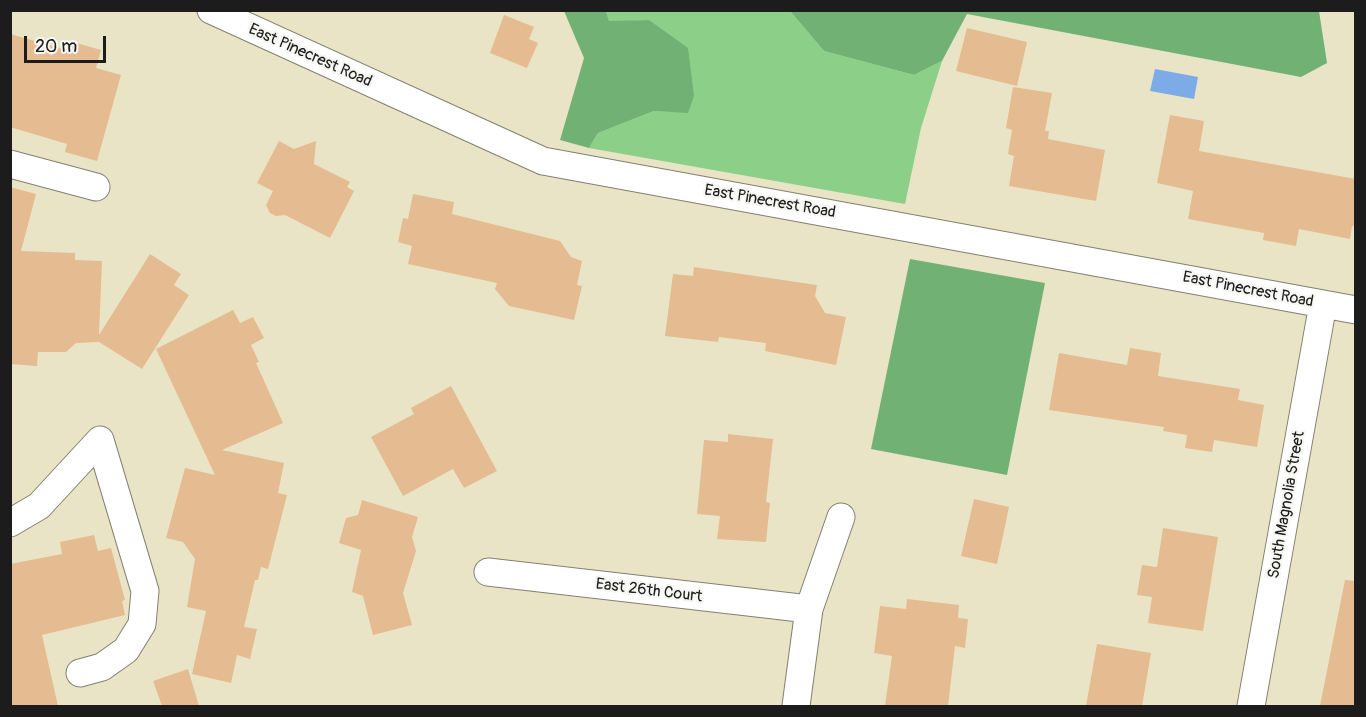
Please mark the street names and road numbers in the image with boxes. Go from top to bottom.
street label: East Pinecrest Road [245,20,375,92]
street label: East Pinecrest Road [703,181,837,223]
street label: East Pinecrest Road [1181,268,1315,312]
street label: South Magnolia Street [1265,430,1309,580]
street label: East 26th Court [595,575,703,607]

